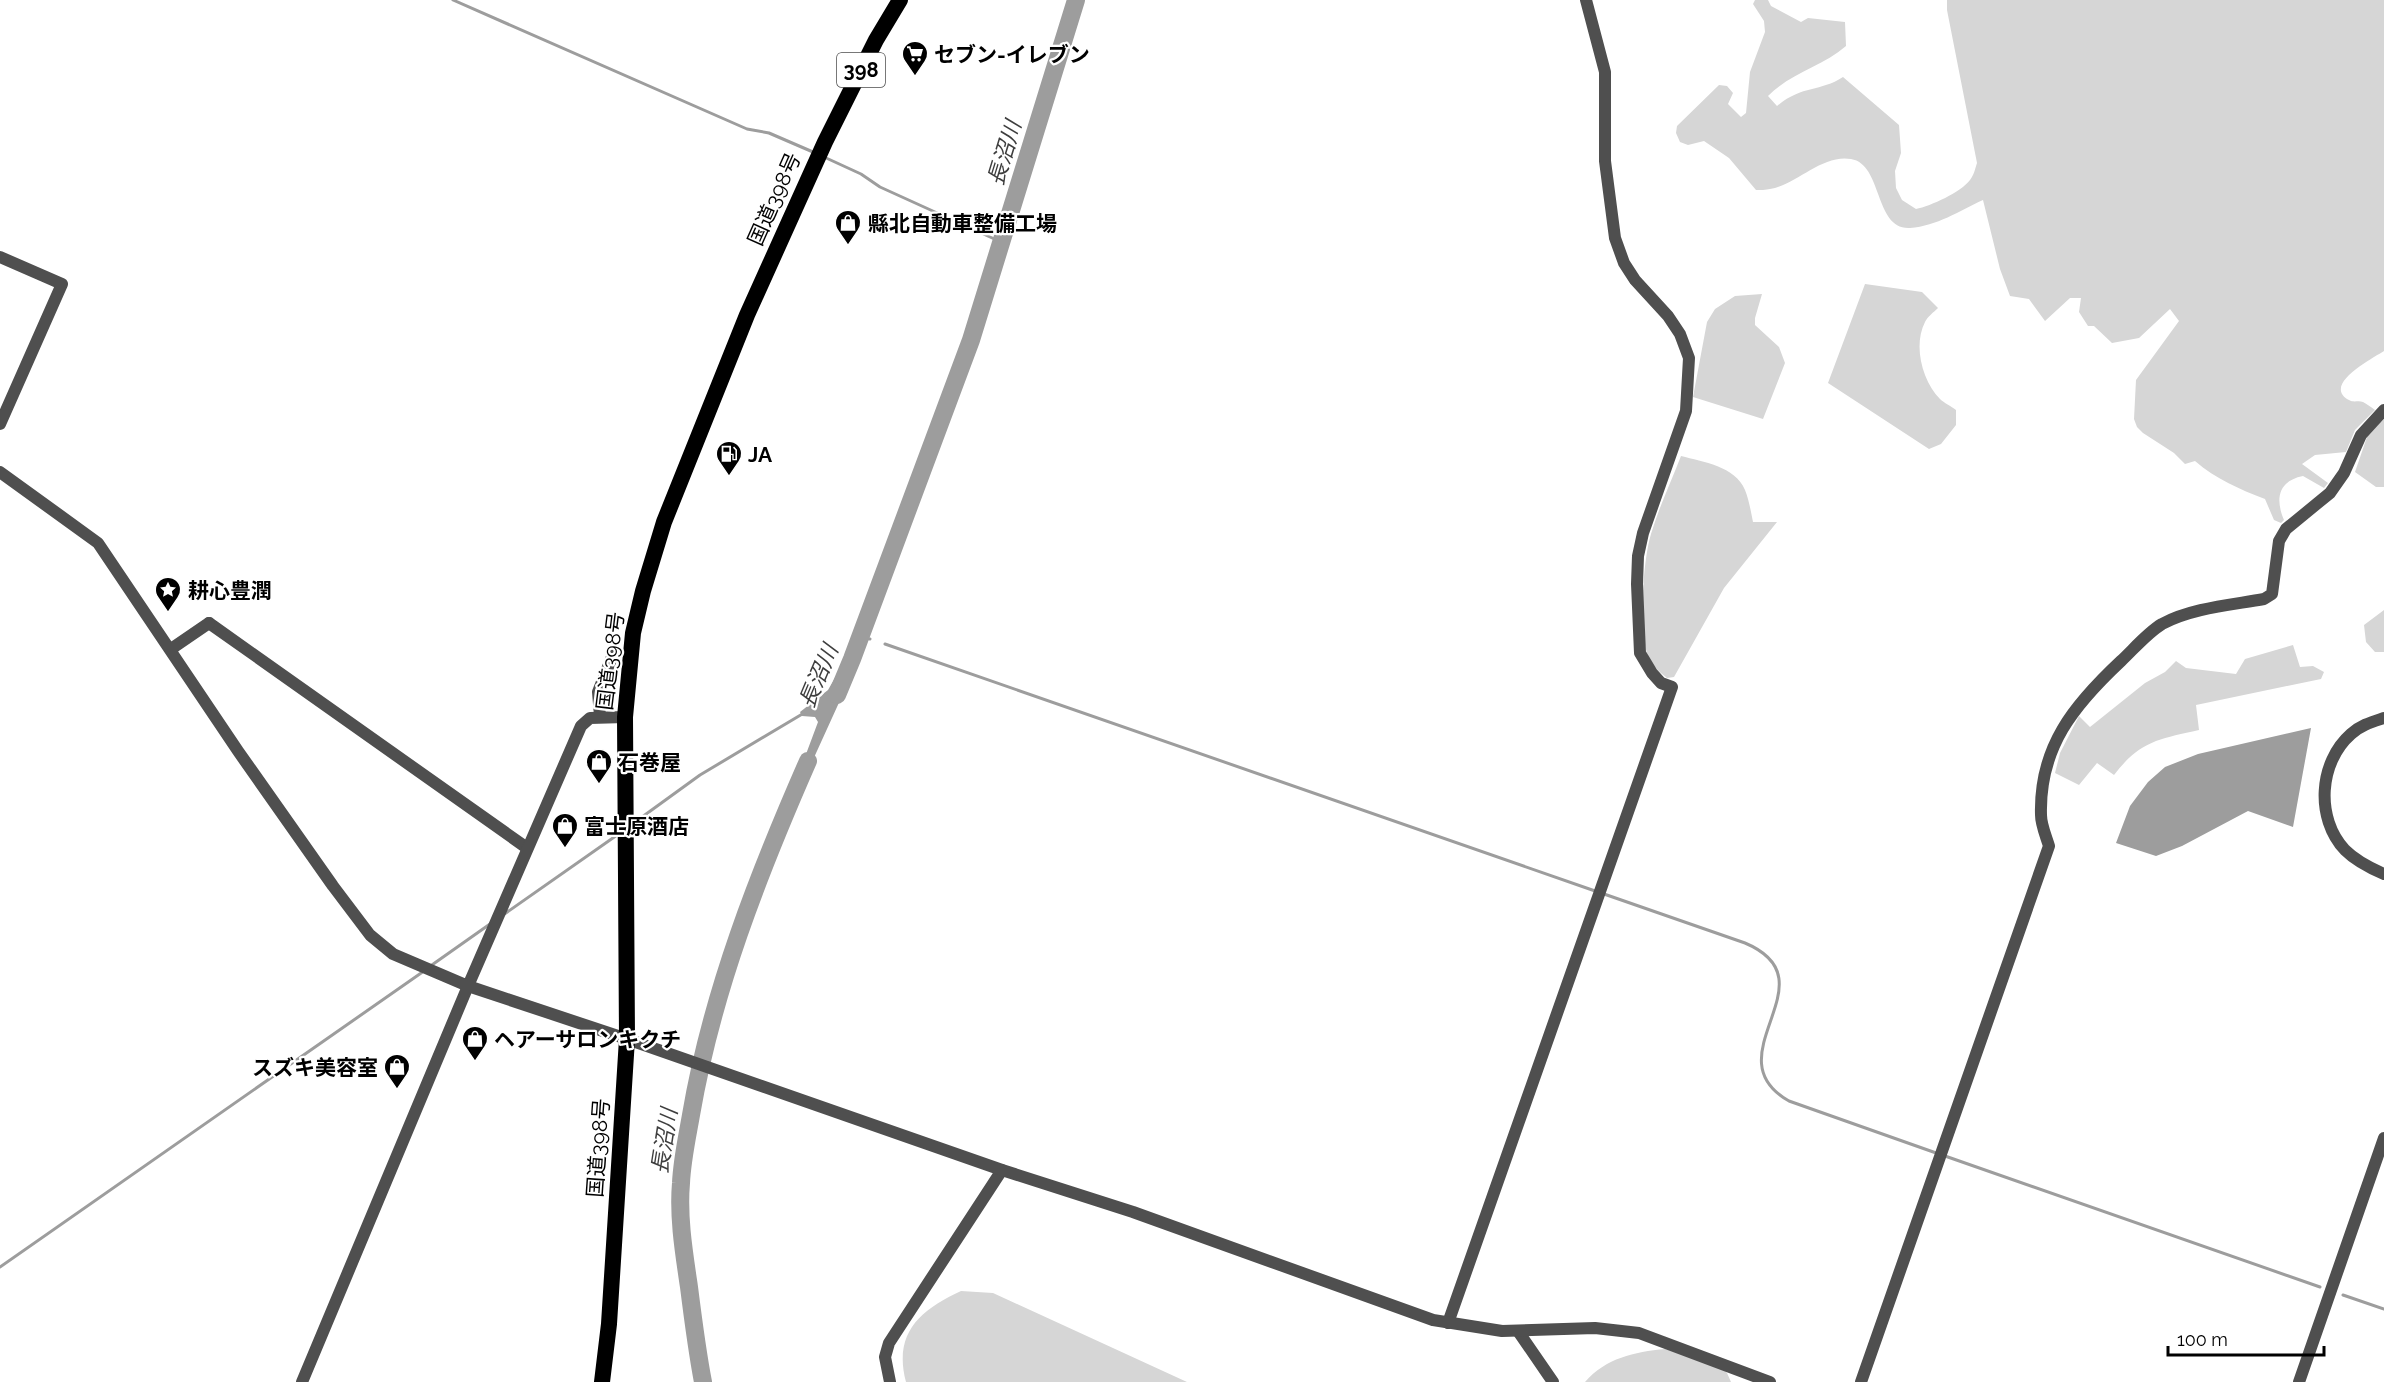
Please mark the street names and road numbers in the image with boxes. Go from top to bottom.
road number: 398 [837,53,885,87]
street label: 国道398号 [742,149,806,249]
street label: 国道398号 [592,610,628,712]
street label: 国道398号 [582,1098,614,1198]

